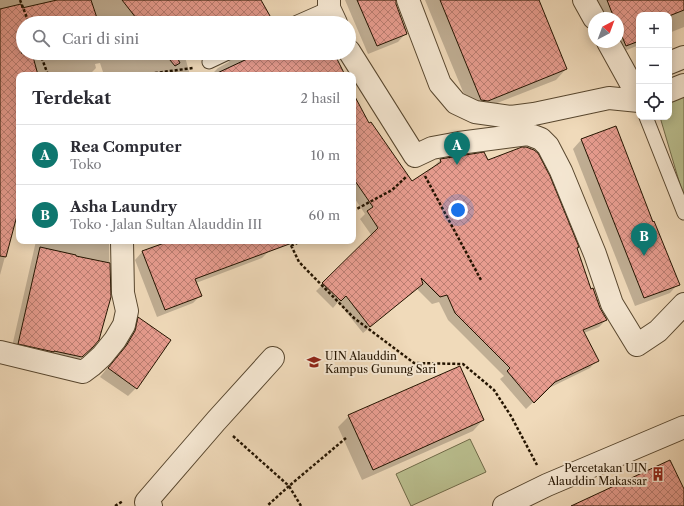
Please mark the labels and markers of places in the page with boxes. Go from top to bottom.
pin: A [444,132,470,165]
pin: B [631,223,657,256]
place label: UIN Alauddin Kampus Gunung Sari [325,349,437,376]
school or university icon: UIN Alauddin Kampus Gunung Sari [306,354,322,370]
place label: Percetakan UIN Alauddin Makassar [547,461,647,488]
building icon: Percetakan UIN Alauddin Makassar [650,466,666,482]

